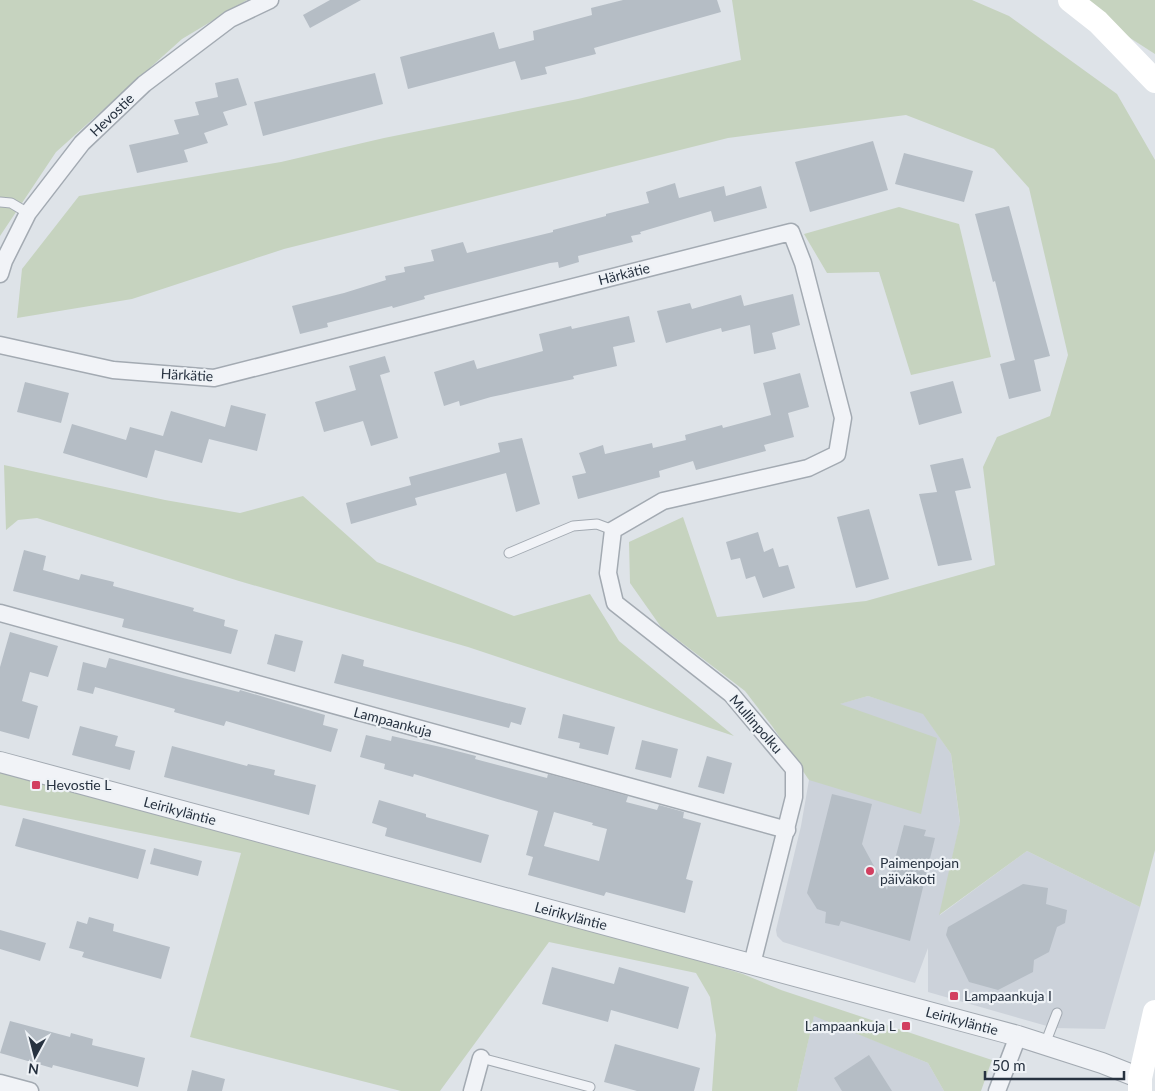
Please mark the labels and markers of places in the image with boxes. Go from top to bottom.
place label: Hevostie L [46,776,112,793]
marker: Hevostie L [30,779,42,791]
place label: Paimenpojan päiväkoti [880,854,959,887]
marker: Paimenpojan päiväkoti [864,865,876,877]
place label: Lampaankuja I [964,987,1052,1004]
marker: Lampaankuja I [948,990,960,1002]
place label: Lampaankuja L [805,1017,896,1034]
marker: Lampaankuja L [900,1020,912,1032]

